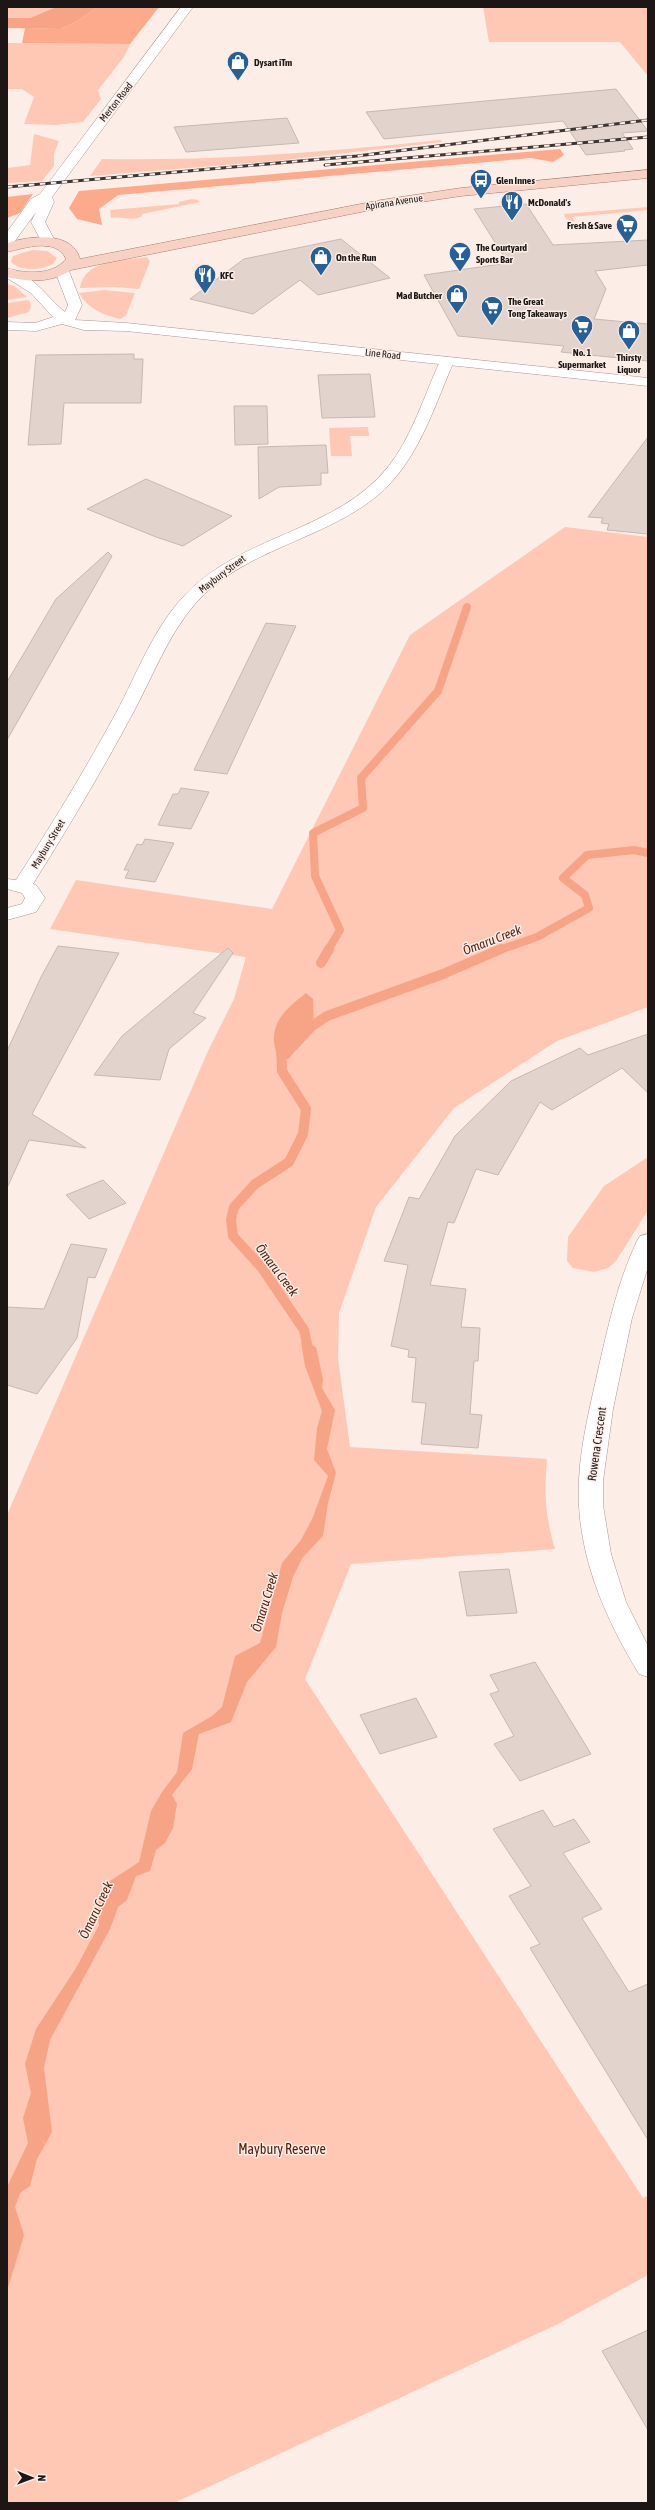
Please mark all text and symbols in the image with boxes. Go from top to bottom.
shop icon: Dysart iTm [225,49,251,82]
place label: Dysart iTm [254,57,292,68]
street label: Merton Road [97,80,135,124]
bus stop icon: Glen Innes [468,167,494,200]
place label: Glen Innes [496,175,535,186]
restaurant icon: McDonald's [499,189,525,222]
street label: Apirana Avenue [365,192,424,212]
place label: McDonald's [528,197,571,208]
supermarket icon: Fresh & Save [614,212,640,245]
place label: Fresh & Save [567,220,612,231]
bar icon: The Courtyard Sports Bar [447,240,473,273]
place label: The Courtyard Sports Bar [476,242,527,265]
shop icon: On the Run [308,244,334,277]
place label: On the Run [336,252,377,263]
restaurant icon: KFC [192,262,218,295]
place label: KFC [220,270,234,281]
shop icon: Mad Butcher [444,282,470,315]
place label: Mad Butcher [396,290,443,301]
supermarket icon: The Great Tong Takeaways [479,294,505,327]
place label: The Great Tong Takeaways [508,296,567,319]
supermarket icon: No. 1 Supermarket [569,313,595,346]
shop icon: Thirsty Liquor [616,318,642,351]
street label: Line Road [365,347,402,361]
place label: No. 1 Supermarket [558,347,606,370]
place label: Thirsty Liquor [617,352,642,375]
street label: Maybury Street [197,553,248,595]
street label: Maybury Street [29,817,67,871]
water label: Ōmaru Creek [461,922,524,958]
water label: Ōmaru Creek [253,1241,302,1299]
street label: Rowena Crescent [585,1405,609,1482]
water label: Ōmaru Creek [249,1570,281,1634]
water label: Ōmaru Creek [76,1879,116,1941]
park label: Maybury Reserve [238,2141,326,2157]
north arrow [12,2458,52,2498]
text: N [36,2475,48,2482]

